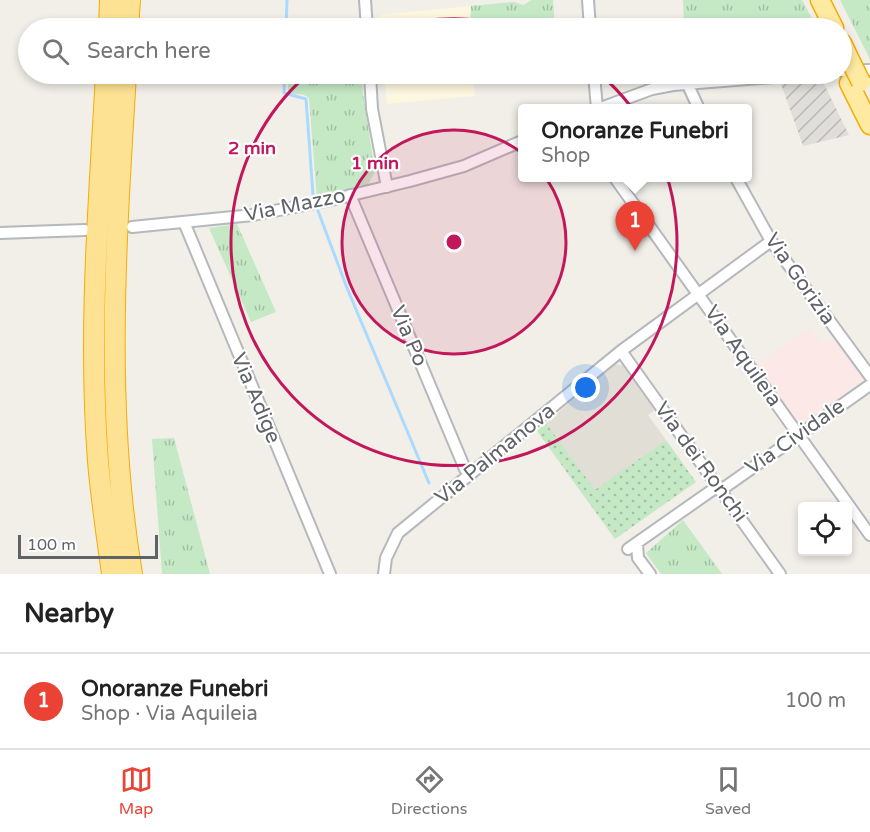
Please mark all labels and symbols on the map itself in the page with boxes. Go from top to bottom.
text: 2 min [228,137,276,159]
text: 1 min [351,152,399,174]
street label: Via Mazzo [242,183,348,227]
pin: 1 [616,202,654,251]
street label: Via Gorizia [759,228,841,330]
centre of rings [444,232,464,252]
street label: Via Aquileia [699,301,787,411]
street label: Via Po [385,302,433,370]
street label: Via Adige [226,349,286,447]
your location [571,373,600,402]
street label: Via Cividale [741,394,849,480]
street label: Via dei Ronchi [649,397,753,527]
street label: Via Palmanova [430,398,560,510]
scale bar [18,532,158,560]

